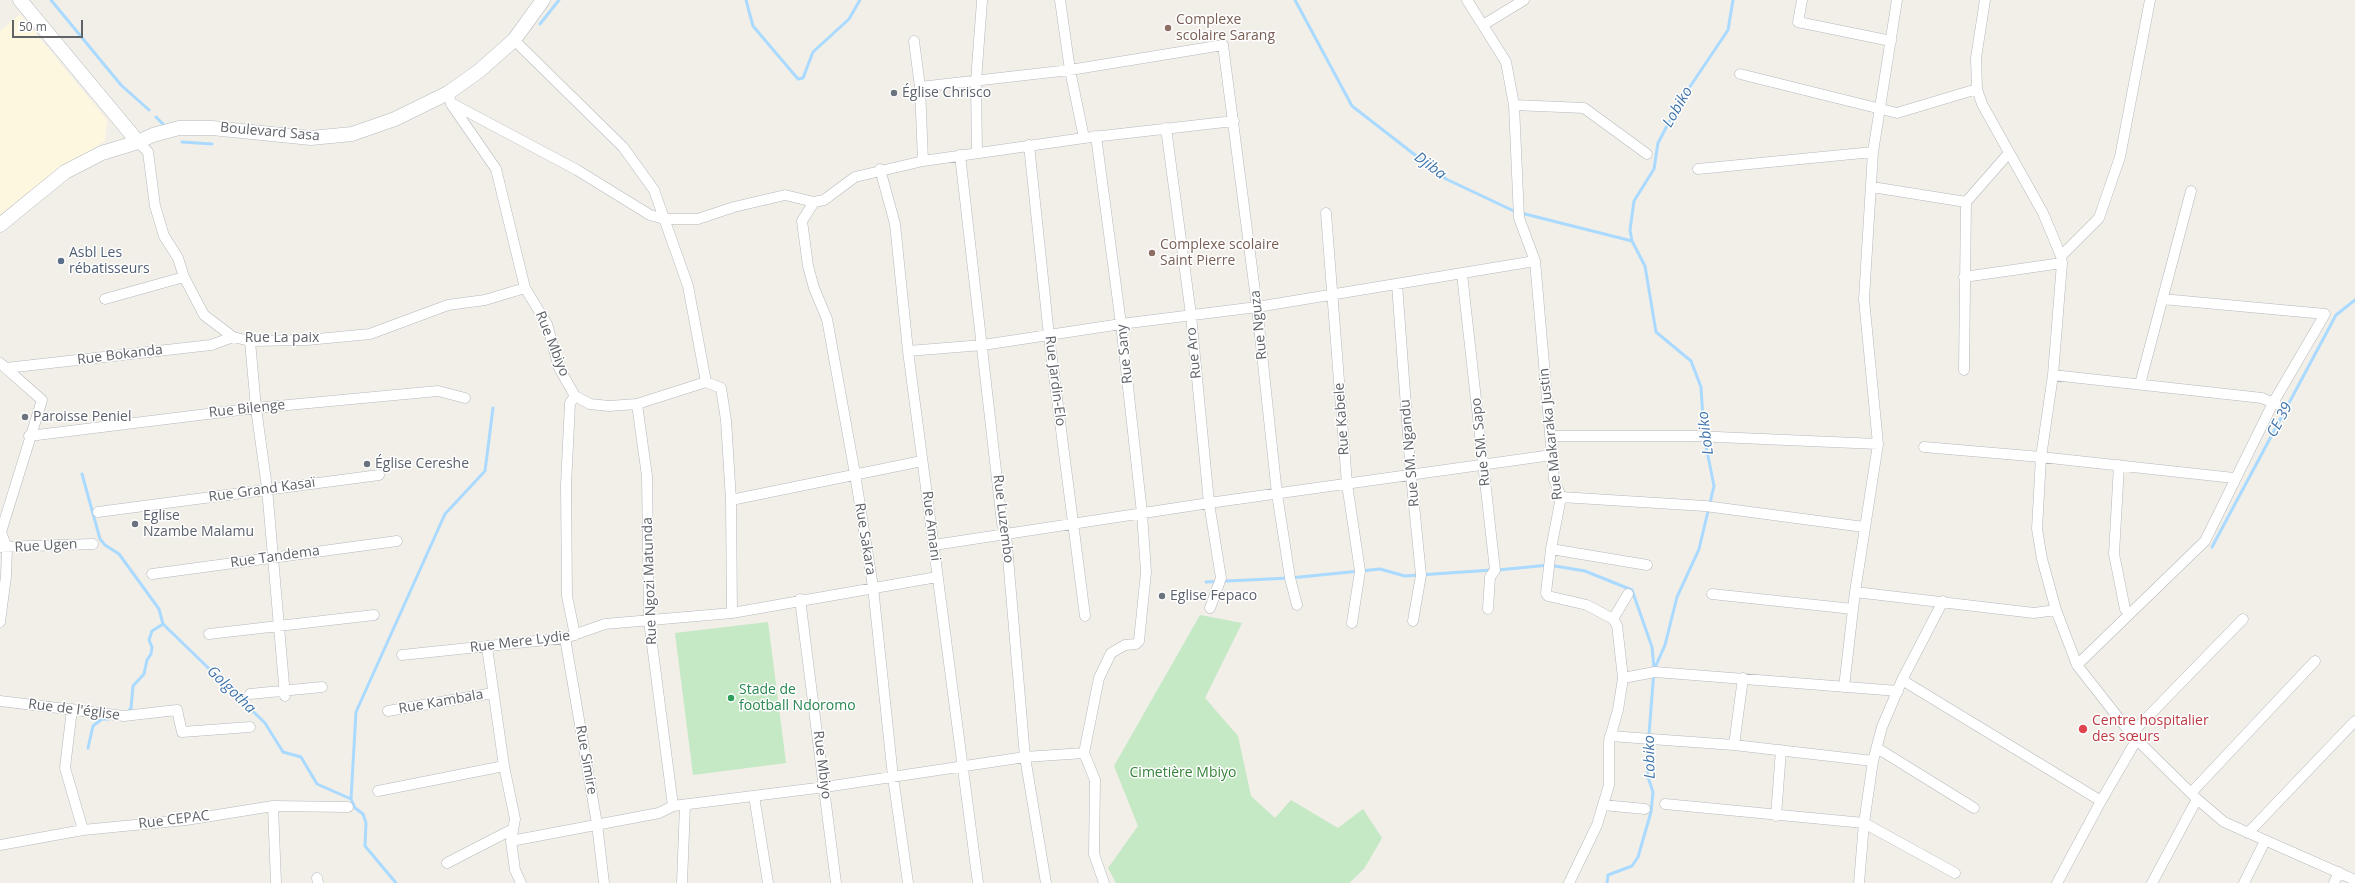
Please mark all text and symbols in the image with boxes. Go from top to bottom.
scale bar [14,12,85,38]
place label: Complexe scolaire Sarang [1176,12,1275,44]
text: 50 m [19,18,47,35]
marker: Complexe scolaire Sarang [1163,23,1173,33]
water label: Lobiko [1659,84,1697,130]
place label: Église Chrisco [902,85,991,101]
marker: Église Chrisco [889,88,899,98]
street label: Boulevard Sasa [219,119,321,145]
water label: Djiba [1411,148,1449,184]
place label: Complexe scolaire Saint Pierre [1160,237,1279,270]
place label: Asbl Les rébatisseurs [69,245,150,278]
marker: Complexe scolaire Saint Pierre [1147,248,1157,258]
marker: Asbl Les rébatisseurs [56,256,66,266]
street label: Rue Nguza [1247,289,1271,361]
street label: Rue Mbiyo [531,309,573,379]
street label: Rue Sany [1114,323,1136,385]
street label: Rue Aro [1183,326,1205,380]
street label: Rue La paix [245,330,319,346]
street label: Rue Jardin-Elo [1041,335,1069,427]
street label: Rue Bokanda [76,341,164,369]
street label: Rue Makaraka Justin [1536,367,1566,501]
street label: Rue Kabele [1331,382,1353,456]
street label: Rue Bilenge [208,397,286,421]
street label: Rue SM. Sapo [1468,397,1494,487]
street label: Rue SM. Ngandu [1397,398,1423,508]
water label: CE 39 [2263,399,2297,441]
place label: Paroisse Peniel [33,409,132,425]
water label: Lobiko [1694,410,1718,456]
marker: Paroisse Peniel [20,412,30,422]
place label: Église Cereshe [375,456,469,472]
marker: Église Cereshe [362,459,372,469]
street label: Rue Grand Kasaï [208,474,316,506]
street label: Rue Luzembo [989,474,1017,564]
street label: Rue Amani [918,490,944,562]
street label: Rue Sakara [851,502,879,576]
place label: Eglise Nzambe Malamu [143,508,254,540]
street label: Rue Ngozi Matunda [639,517,661,645]
marker: Eglise Nzambe Malamu [130,519,140,529]
street label: Rue Ugen [14,536,78,556]
street label: Rue Tandema [229,542,321,572]
place label: Eglise Fepaco [1170,588,1257,604]
marker: Eglise Fepaco [1157,591,1167,601]
street label: Rue Mere Lydie [469,628,571,656]
water label: Golgotha [203,662,259,718]
place label: Stade de football Ndoromo [739,682,856,714]
street label: Rue Kambala [397,686,485,718]
marker: Stade de football Ndoromo [726,693,736,703]
street label: Rue de l'église [27,696,121,724]
place label: Centre hospitalier des sœurs [2092,713,2209,746]
marker: Centre hospitalier des sœurs [2077,723,2089,735]
street label: Rue Simire [572,724,600,796]
street label: Rue Mbiyo [809,730,835,800]
water label: Lobiko [1641,735,1659,779]
park label: Cimetière Mbiyo [1130,765,1236,781]
street label: Rue CEPAC [138,807,210,833]

